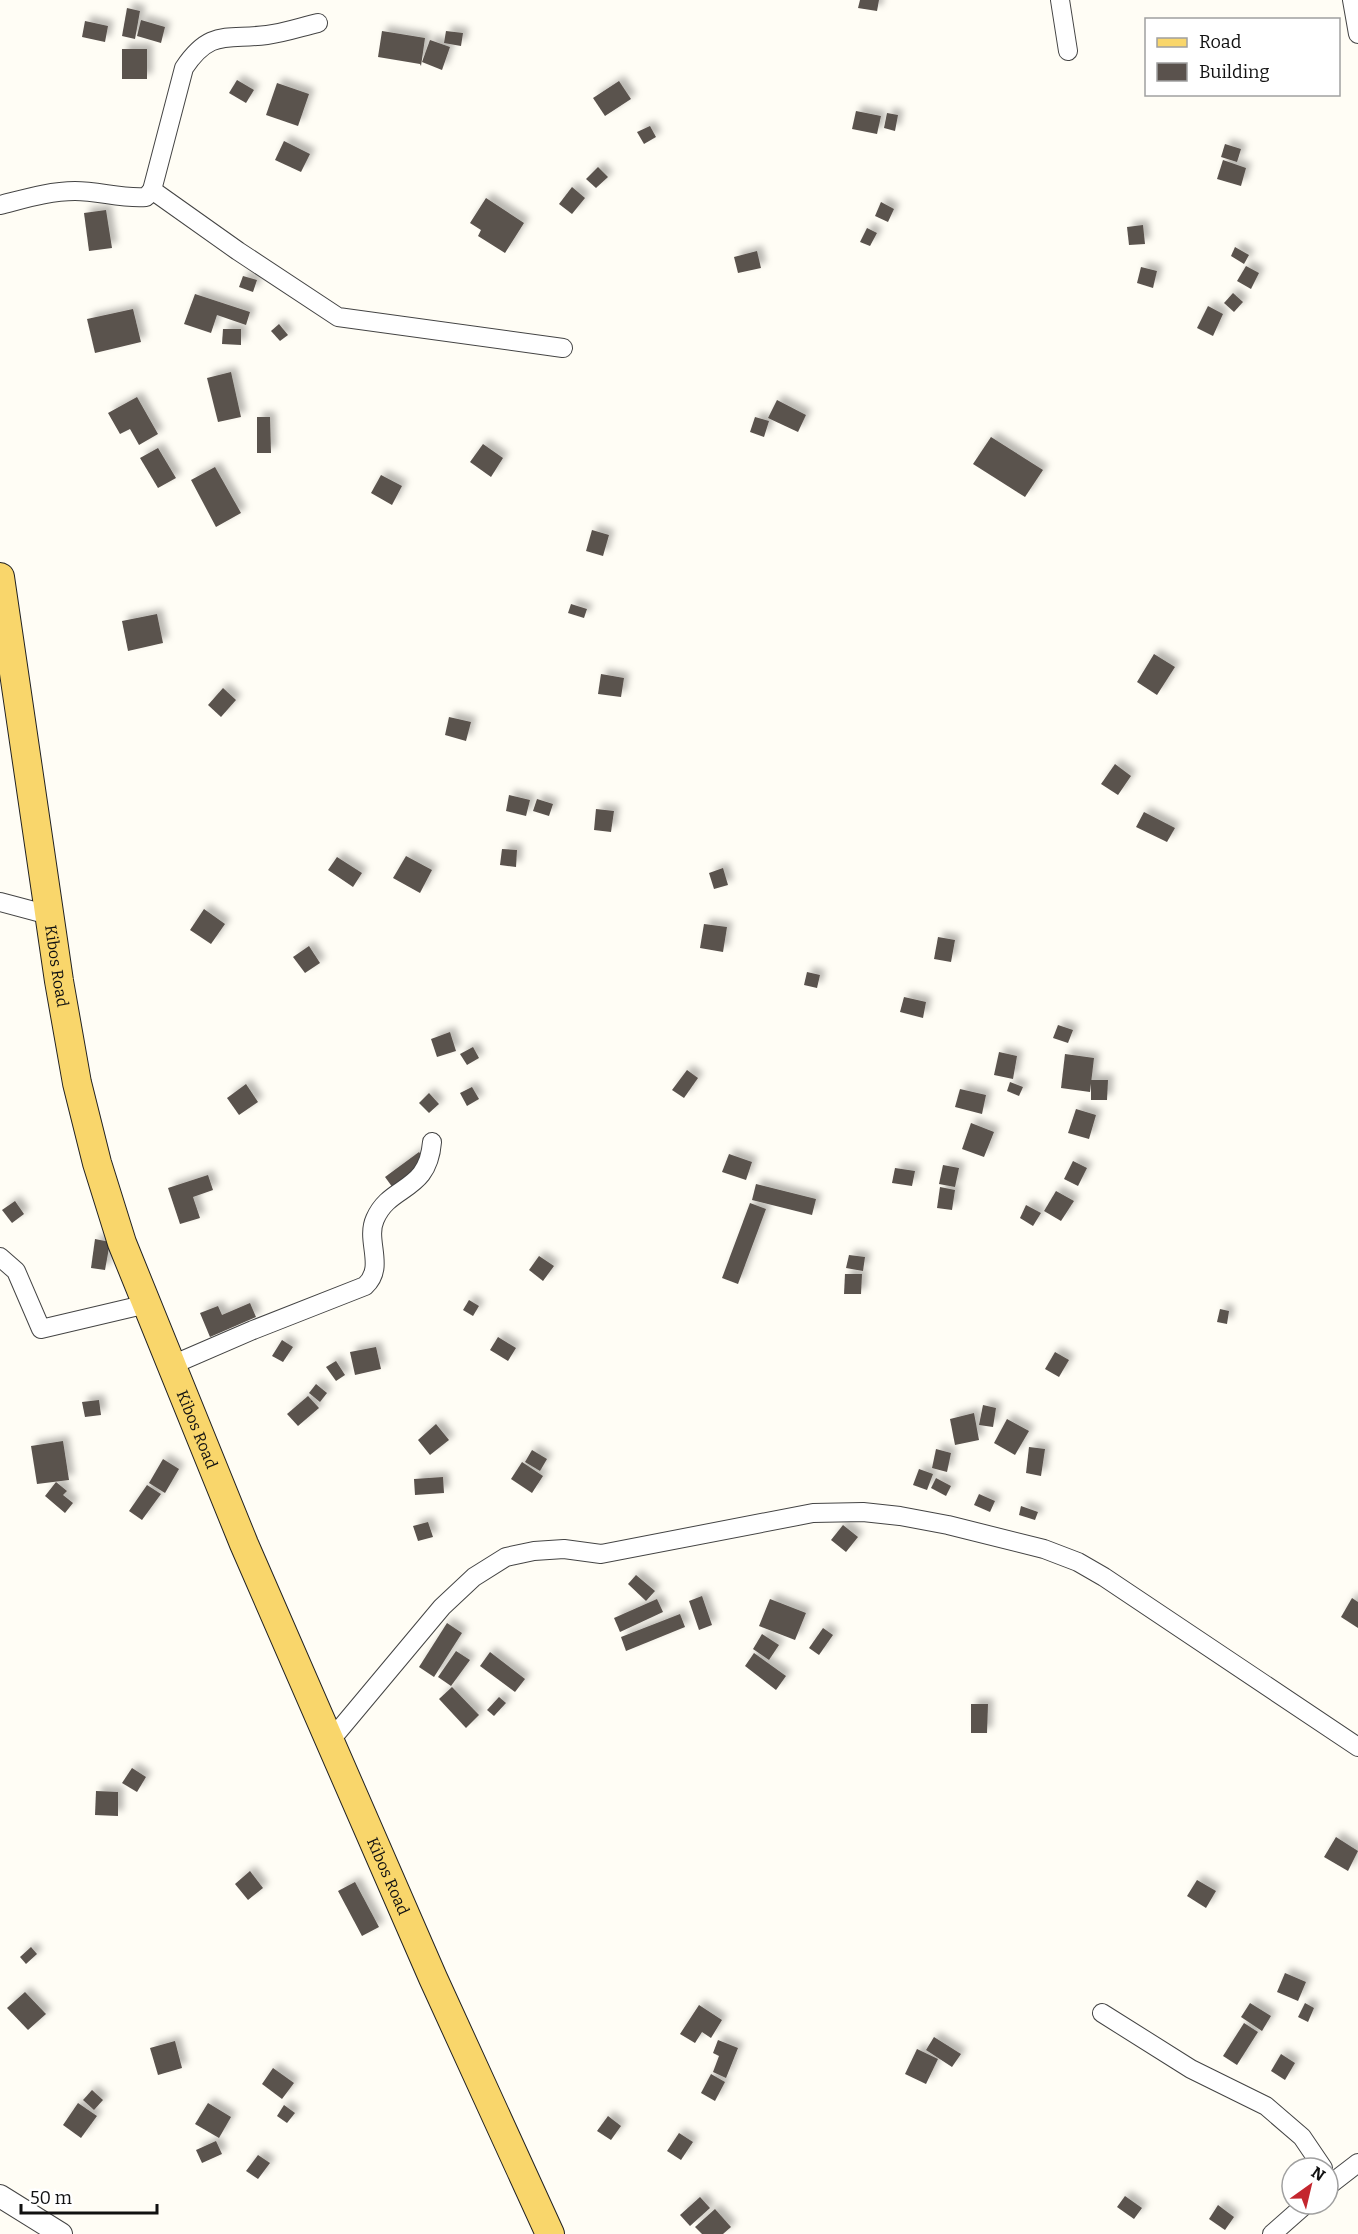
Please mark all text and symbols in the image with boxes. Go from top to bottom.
legend [1145,18,1340,96]
text: Road [1199,31,1242,53]
text: Building [1199,61,1270,83]
street label: Kibos Road [41,924,72,1009]
street label: Kibos Road [173,1387,222,1472]
street label: Kibos Road [363,1834,414,1918]
north arrow [1280,2156,1340,2216]
text: N [1308,2163,1329,2185]
scale bar [21,2177,158,2215]
text: 50 m [30,2187,72,2209]

